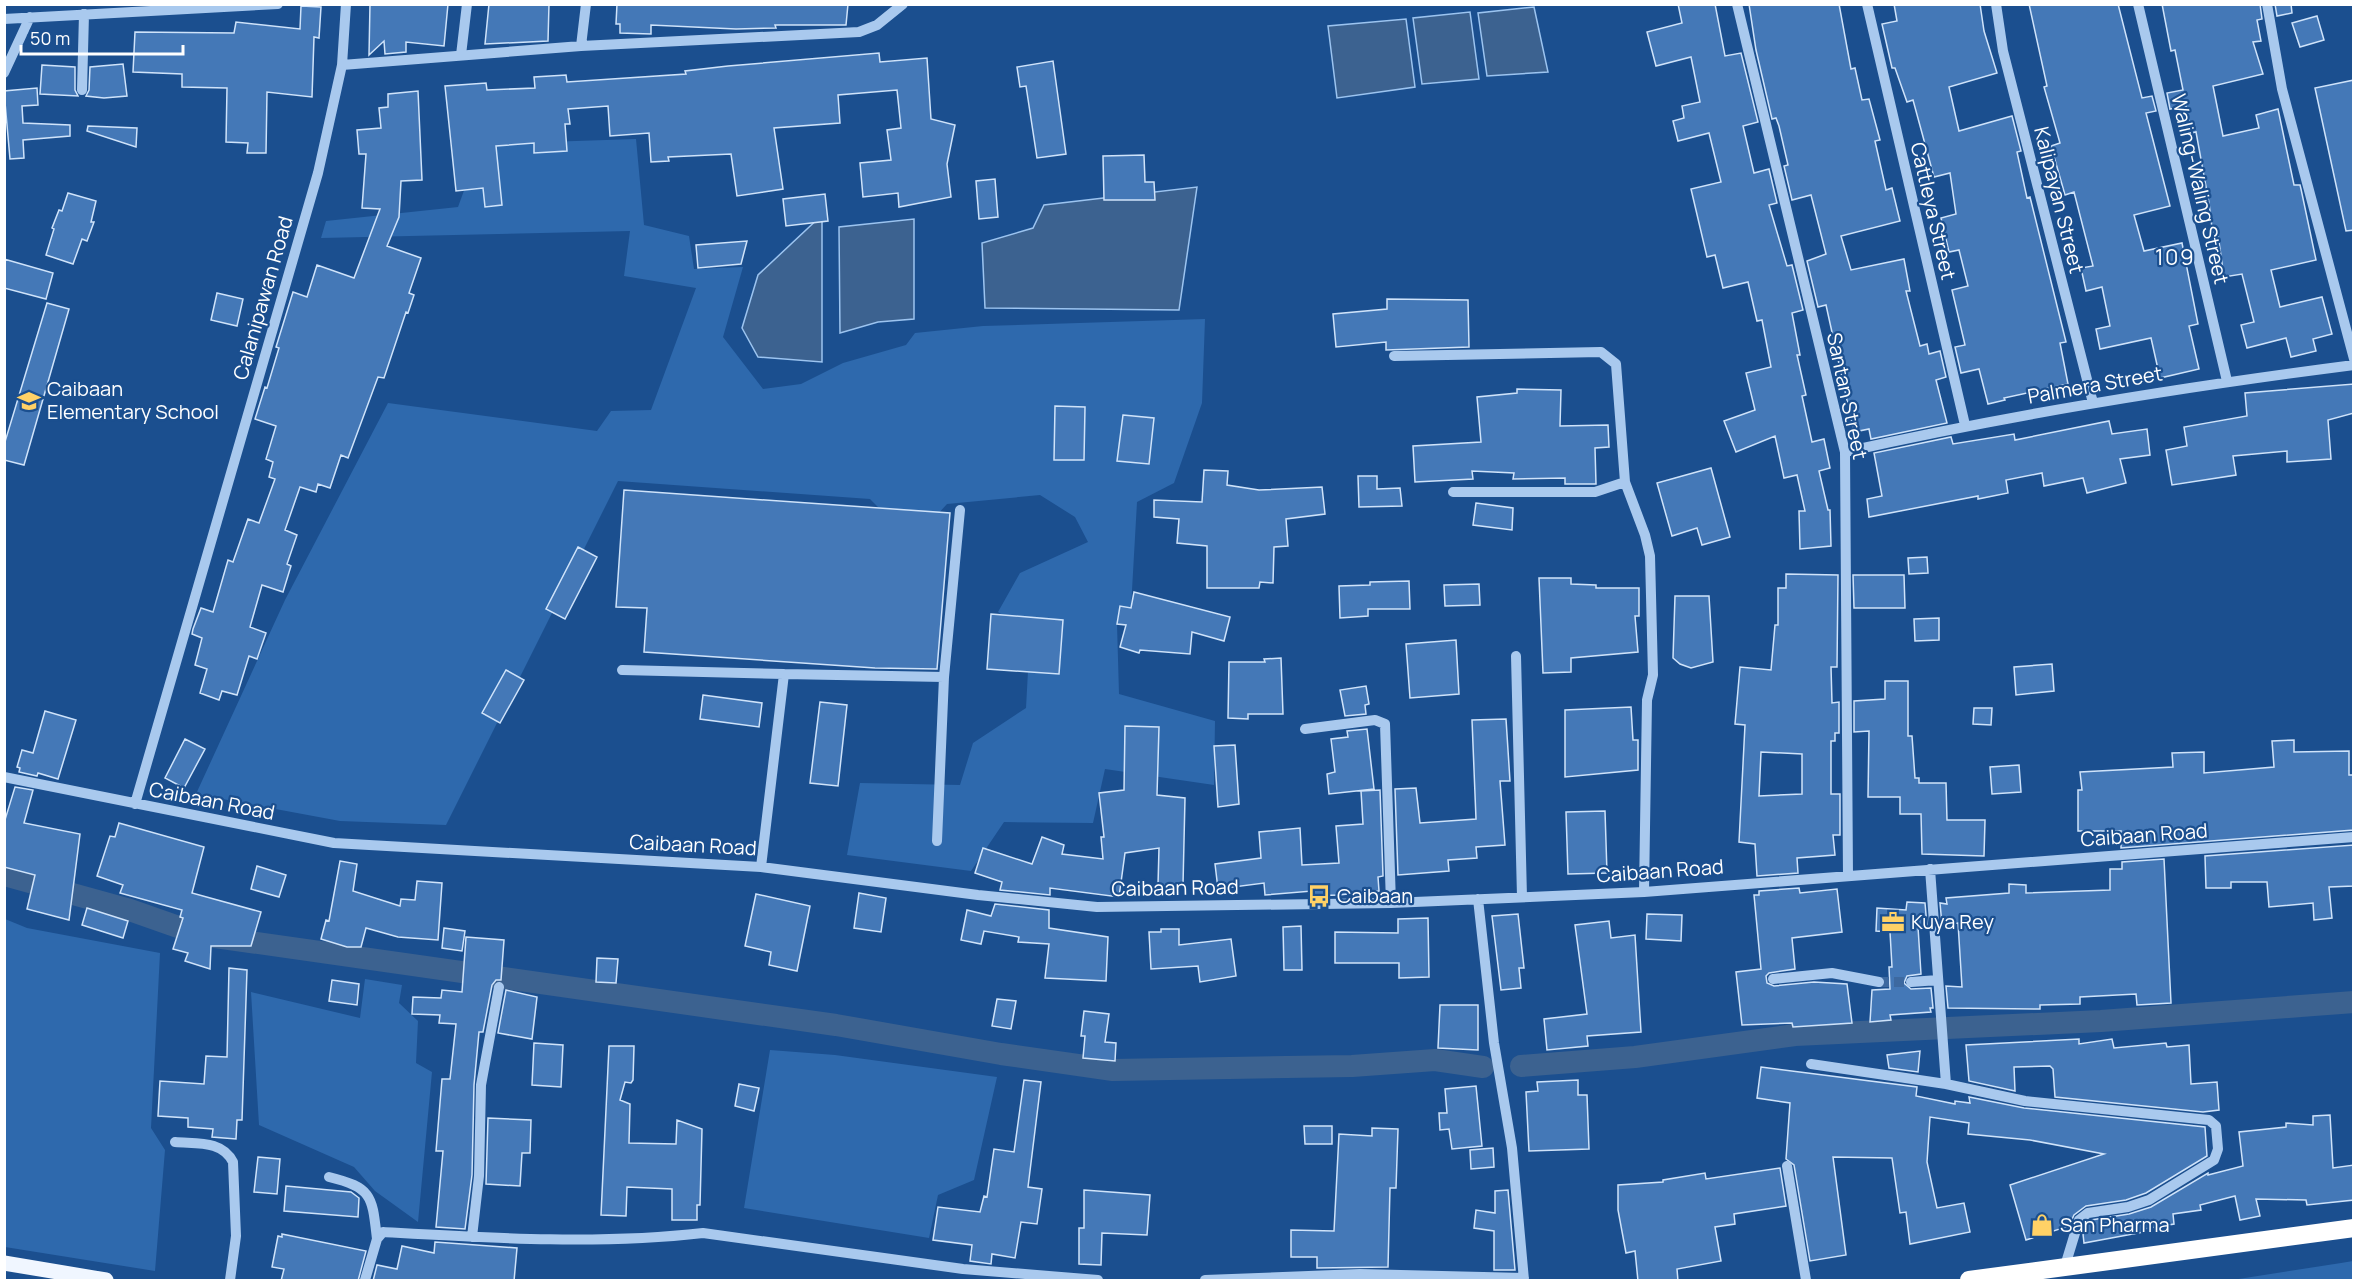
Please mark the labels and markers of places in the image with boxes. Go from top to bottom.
place label: Caibaan Elementary School [47,375,219,425]
school or university icon: Caibaan Elementary School [16,388,42,414]
place label: Caibaan [1337,882,1413,909]
bus stop icon: Caibaan [1306,883,1332,909]
place label: Kuya Rey [1911,908,1994,935]
office icon: Kuya Rey [1880,909,1906,935]
place label: San Pharma [2060,1211,2170,1238]
shop icon: San Pharma [2029,1212,2055,1238]

